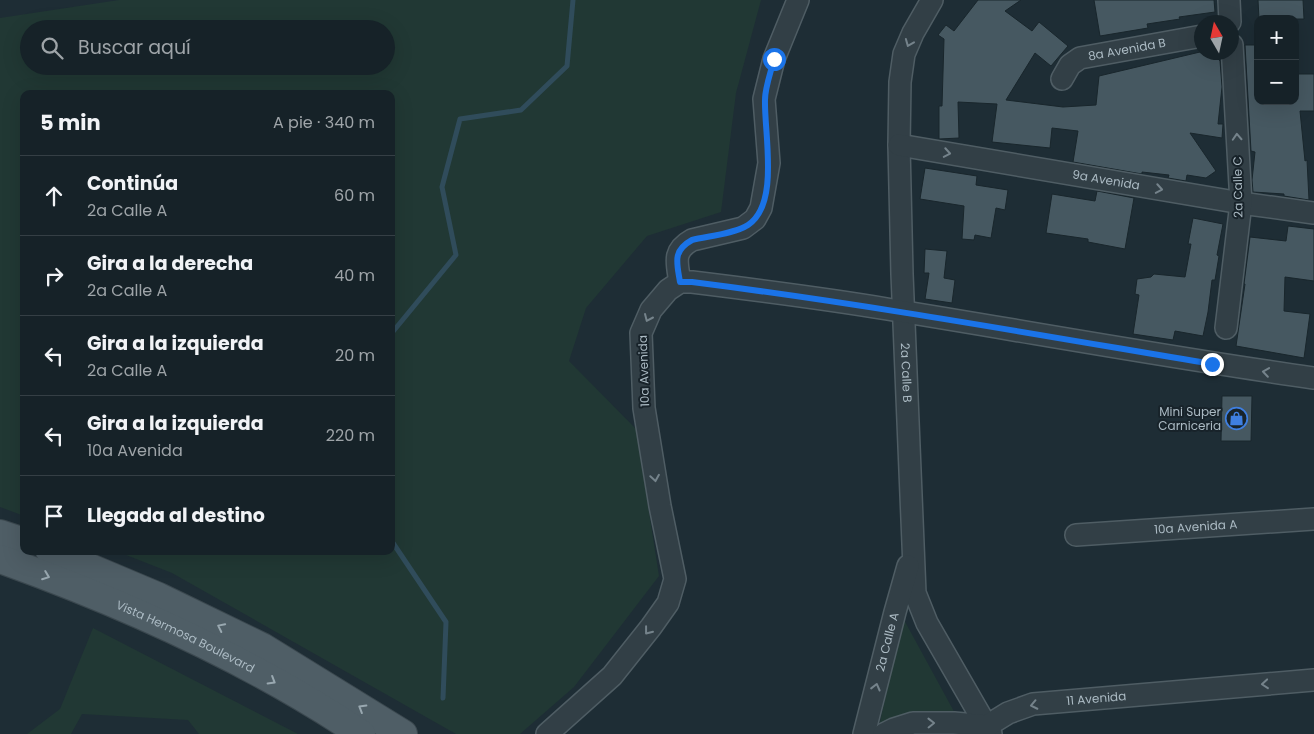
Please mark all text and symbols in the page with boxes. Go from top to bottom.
north arrow [1194,15,1239,60]
map controls [1254,15,1299,105]
button: + [1254,15,1299,60]
search box [20,20,395,75]
icon: search [38,34,66,62]
text: Buscar aquí [78,34,191,61]
street label: 8a Avenida B [1087,34,1167,64]
one-way arrow [905,38,915,47]
route start [763,48,786,71]
button: − [1254,60,1299,105]
text: 5 min [40,108,101,137]
text: A pie · 340 m [273,111,375,134]
one-way arrow [1231,133,1242,141]
one-way arrow [942,148,951,158]
street label: 2a Calle C [1228,156,1247,218]
street label: 9a Avenida [1071,166,1141,194]
text: Continúa [87,170,178,197]
icon: ahead [40,182,68,210]
text: 60 m [334,184,375,207]
one-way arrow [1154,184,1163,194]
text: 2a Calle A [87,199,167,222]
text: Gira a la derecha [87,250,253,277]
icon: right [40,262,68,290]
text: 40 m [334,264,375,287]
text: 2a Calle A [87,279,167,302]
one-way arrow [643,313,654,322]
text: Gira a la izquierda [87,330,264,357]
street label: 10a Avenida [634,335,653,407]
icon: left [40,342,68,370]
street label: 2a Calle B [897,343,916,403]
text: 20 m [335,344,375,367]
route end [1201,353,1224,376]
text: 2a Calle A [87,359,167,382]
one-way arrow [1261,367,1270,377]
place label: Mini Super Carniceria [1158,403,1222,434]
shop icon: Mini Super Carniceria [1225,407,1249,431]
text: Gira a la izquierda [87,410,264,437]
icon: left [40,422,68,450]
text: 220 m [326,424,375,447]
text: 10a Avenida [87,439,183,462]
one-way arrow [650,473,660,482]
icon: arrive [40,502,68,530]
text: Llegada al destino [87,502,265,529]
street label: 10a Avenida A [1154,515,1238,538]
one-way arrow [41,570,50,580]
street label: Vista Hermosa Boulevard [114,596,258,677]
street label: 2a Calle A [871,610,903,673]
one-way arrow [217,623,226,633]
one-way arrow [645,625,653,634]
one-way arrow [267,674,276,684]
one-way arrow [1261,679,1269,690]
one-way arrow [870,683,880,691]
street label: 11 Avenida [1066,687,1127,709]
one-way arrow [1030,699,1038,710]
one-way arrow [358,705,367,714]
one-way arrow [928,718,935,728]

